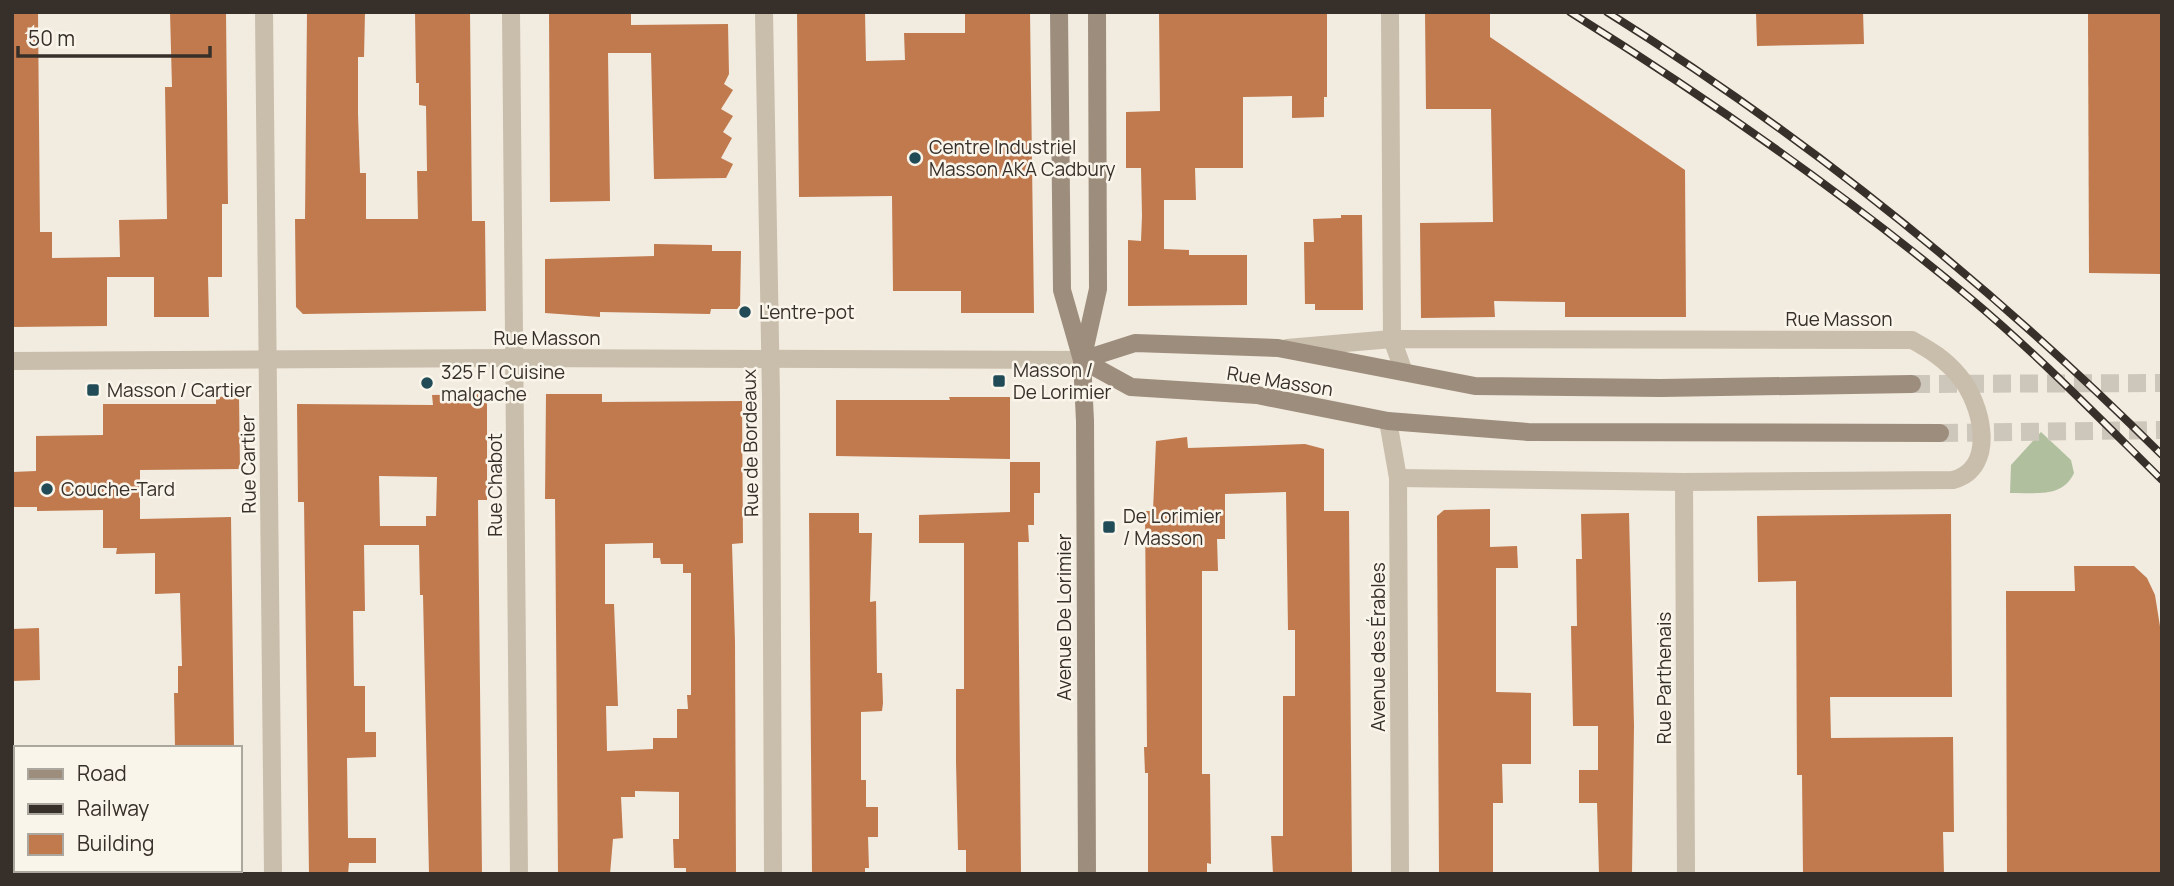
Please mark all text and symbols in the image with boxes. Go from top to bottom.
scale bar [18,14,210,58]
text: 50 m [28,24,75,52]
place label: Centre Industriel Masson AKA Cadbury [929,134,1116,182]
marker: Centre Industriel Masson AKA Cadbury [907,150,923,166]
place label: L'entre-pot [759,299,855,325]
marker: L'entre-pot [737,304,753,320]
street label: Rue Masson [1785,306,1893,332]
street label: Rue Masson [493,325,601,351]
place label: Masson / De Lorimier [1013,357,1112,405]
place label: 325 F | Cuisine malgache [441,359,565,407]
street label: Rue Masson [1225,360,1335,402]
street label: Rue de Bordeaux [736,369,764,517]
marker: Masson / De Lorimier [991,373,1007,389]
marker: 325 F | Cuisine malgache [419,375,435,391]
place label: Masson / Cartier [107,377,252,403]
marker: Masson / Cartier [85,382,101,398]
street label: Rue Cartier [234,414,262,514]
street label: Rue Chabot [482,433,508,537]
place label: Couche-Tard [61,476,175,502]
marker: Couche-Tard [39,481,55,497]
place label: De Lorimier / Masson [1123,503,1222,551]
marker: De Lorimier / Masson [1101,519,1117,535]
street label: Avenue De Lorimier [1051,533,1077,701]
street label: Avenue des Érables [1365,562,1391,732]
street label: Rue Parthenais [1651,612,1677,744]
legend [14,746,242,872]
text: Road [77,759,127,787]
text: Railway [77,794,149,822]
text: Building [77,829,154,857]

